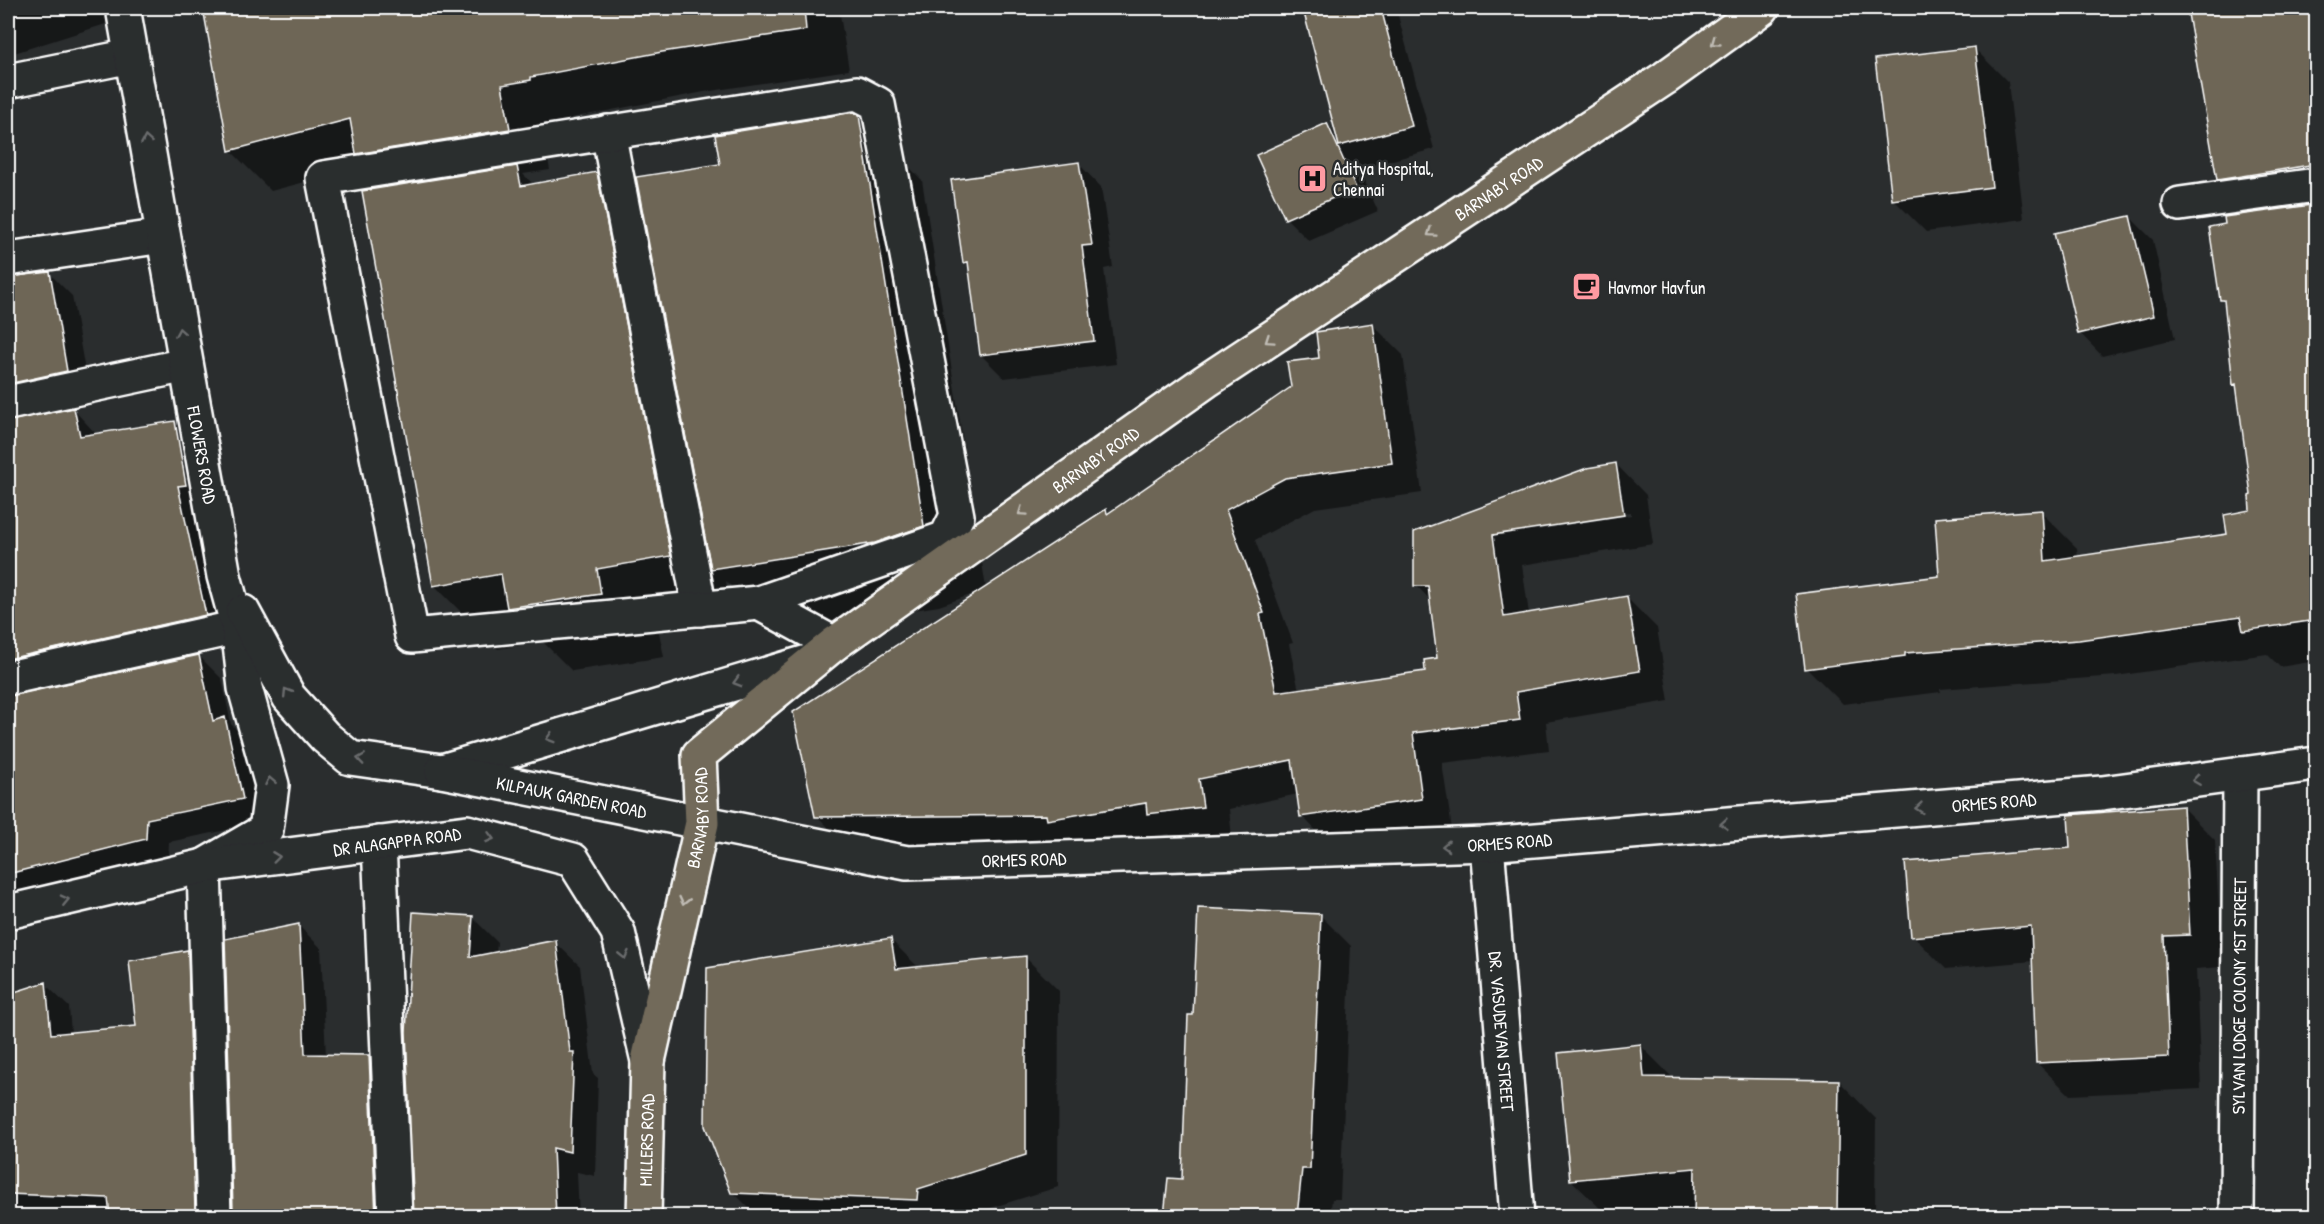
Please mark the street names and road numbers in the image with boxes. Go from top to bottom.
street label: BARNABY ROAD [1449,149,1548,226]
street label: FLOWERS ROAD [181,403,224,506]
street label: BARNABY ROAD [1047,420,1144,499]
street label: BARNABY ROAD [680,767,715,870]
street label: KILPAUK GARDEN ROAD [494,770,649,824]
street label: ORMES ROAD [1951,786,2038,818]
street label: DR ALAGAPPA ROAD [332,820,463,862]
street label: ORMES ROAD [1467,826,1553,857]
street label: ORMES ROAD [981,845,1067,873]
street label: SYLVAN LODGE COLONY 1ST STREET [2225,877,2252,1114]
street label: DR. VASUDEVAN STREET [1483,951,1521,1113]
street label: MILLERS ROAD [632,1093,660,1187]

